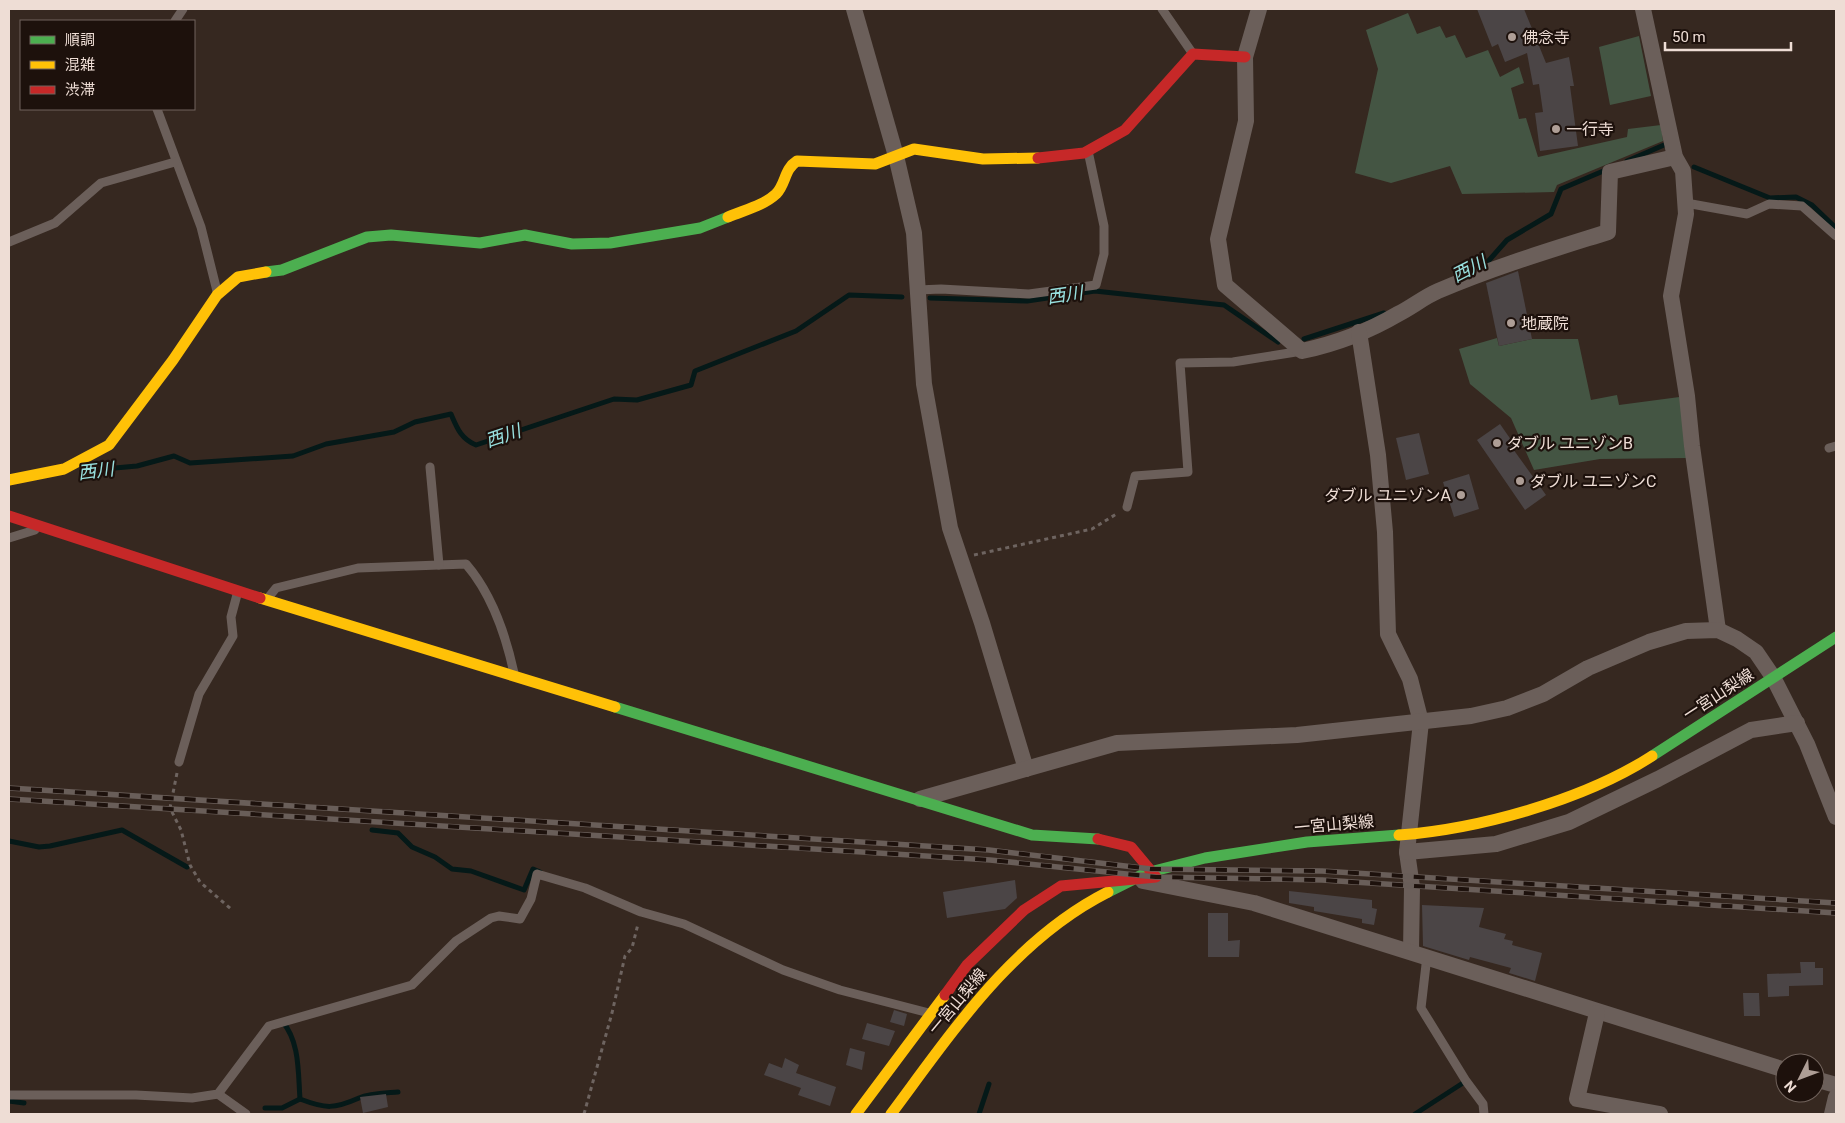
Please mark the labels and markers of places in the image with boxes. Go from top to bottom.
place label: 佛念寺 [1522,28,1570,47]
marker: 佛念寺 [1506,31,1518,43]
place label: 一行寺 [1566,120,1614,139]
marker: 一行寺 [1550,123,1562,135]
place label: 地蔵院 [1521,314,1569,333]
marker: 地蔵院 [1505,317,1517,329]
place label: ダブル ユニゾンB [1507,434,1633,453]
marker: ダブル ユニゾンB [1491,437,1503,449]
place label: ダブル ユニゾンC [1530,472,1656,491]
marker: ダブル ユニゾンC [1514,475,1526,487]
place label: ダブル ユニゾンA [1325,486,1452,505]
marker: ダブル ユニゾンA [1455,489,1467,501]

